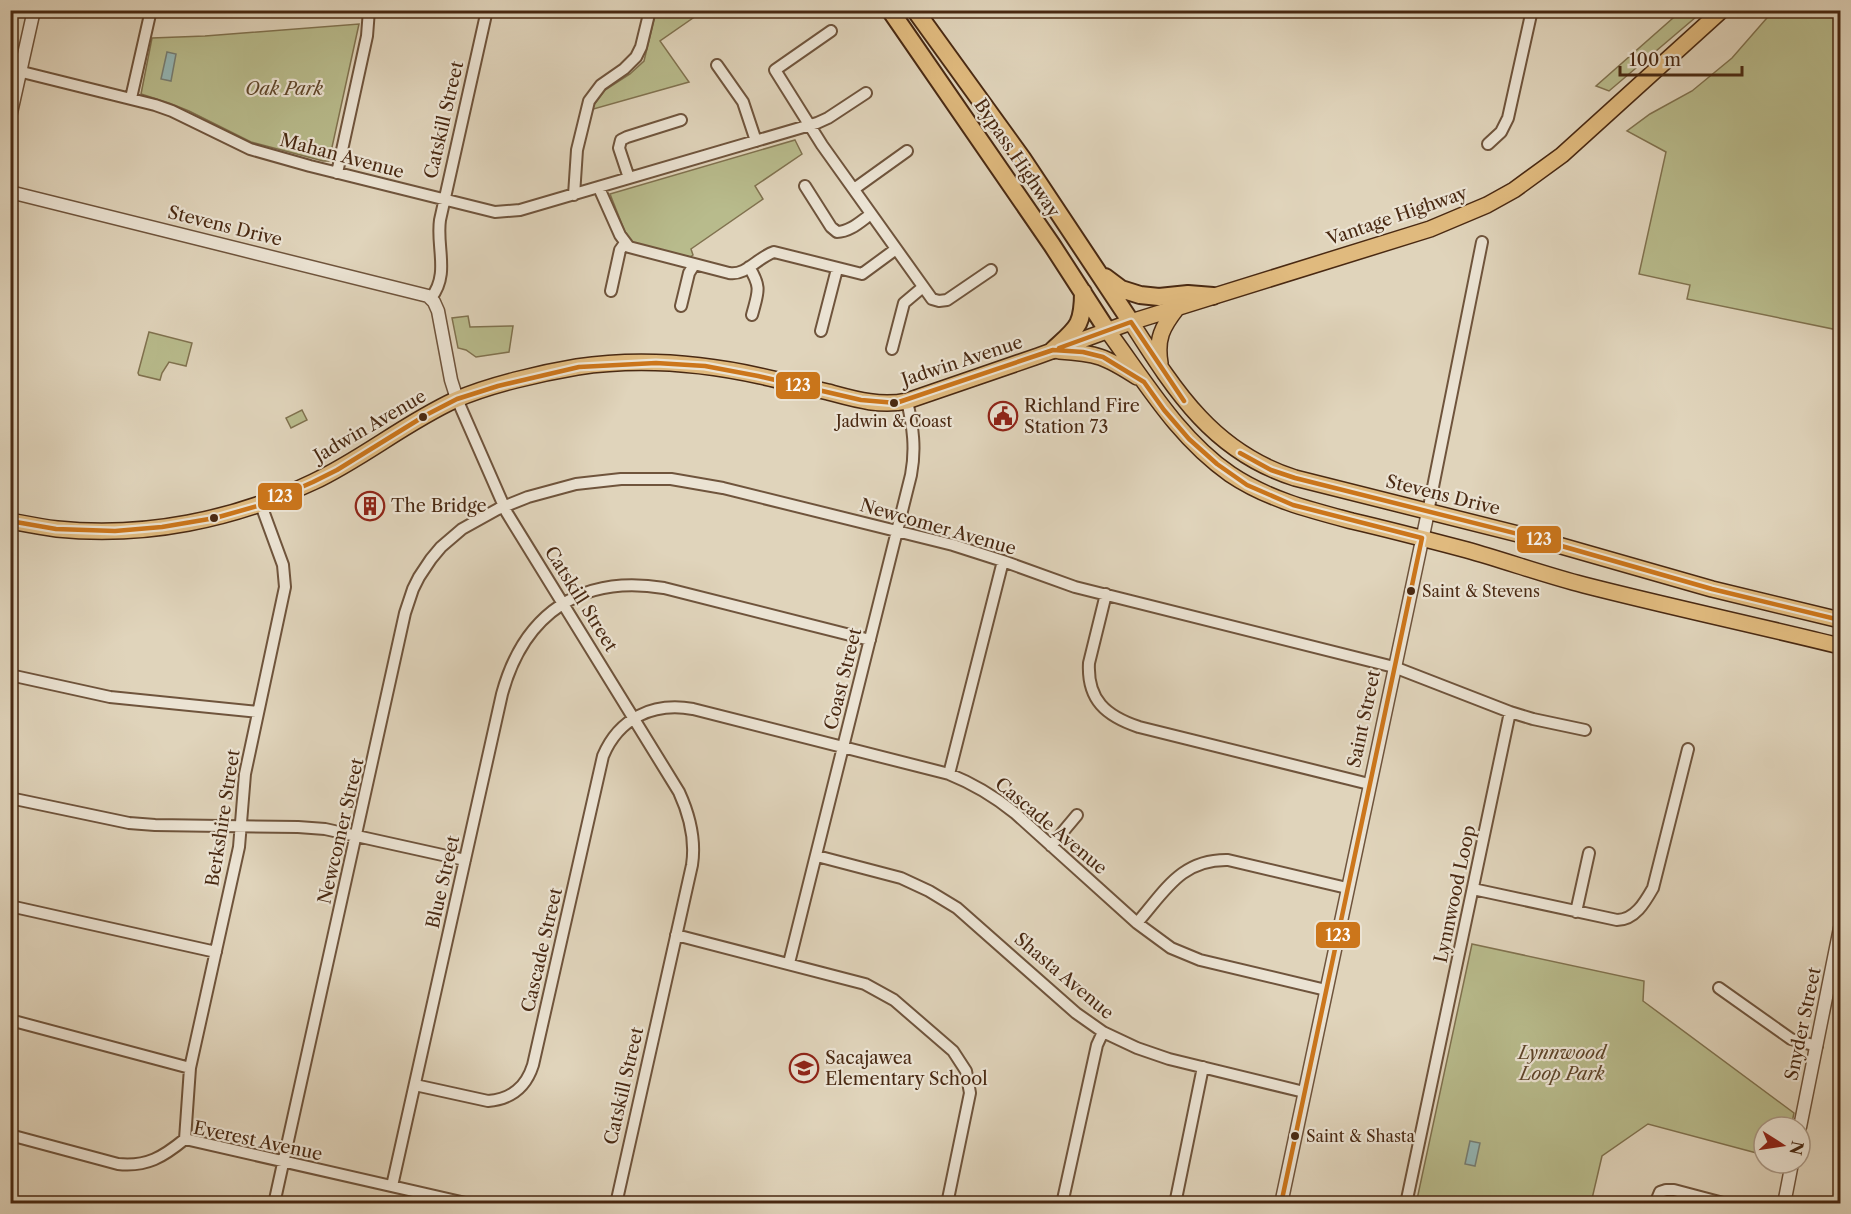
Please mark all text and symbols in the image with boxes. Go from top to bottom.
scale bar [1620,39,1742,77]
text: 100 m [1629,49,1681,71]
street label: Catskill Street [420,58,468,181]
park label: Oak Park [245,78,324,100]
street label: Bypass Highway [969,95,1065,222]
street label: Mahan Avenue [278,129,406,183]
street label: Vantage Highway [1323,181,1471,251]
street label: Stevens Drive [166,201,284,251]
street label: Jadwin Avenue [896,331,1025,392]
line badge: 123 [775,371,821,400]
text: 123 [785,375,811,395]
street label: Jadwin Avenue [307,385,430,469]
place label: Richland Fire Station 73 [1024,395,1140,438]
marker: Jadwin & Coast [888,397,900,409]
public building icon: Richland Fire Station 73 [987,400,1019,432]
unlabelled marker [417,411,429,423]
place label: Jadwin & Coast [833,411,952,431]
street label: Stevens Drive [1384,470,1502,520]
line badge: 123 [257,482,303,511]
text: 123 [267,486,293,506]
building icon: The Bridge [354,490,386,522]
street label: Newcomer Avenue [857,494,1019,560]
place label: The Bridge [391,495,487,517]
unlabelled marker [208,512,220,524]
line badge: 123 [1516,525,1562,554]
text: 123 [1526,529,1552,549]
street label: Catskill Street [540,542,622,656]
place label: Saint & Stevens [1422,581,1540,601]
marker: Saint & Stevens [1405,585,1417,597]
street label: Coast Street [820,625,866,732]
street label: Saint Street [1343,668,1385,770]
street label: Berkshire Street [201,747,245,888]
street label: Newcomer Street [314,755,369,906]
street label: Cascade Avenue [991,773,1111,879]
street label: Lynnwood Loop [1430,823,1480,965]
street label: Blue Street [422,833,465,931]
street label: Cascade Street [517,885,567,1014]
line badge: 123 [1315,921,1361,949]
text: 123 [1325,925,1351,945]
street label: Shasta Avenue [1010,928,1118,1024]
street label: Snyder Street [1780,965,1826,1083]
street label: Catskill Street [600,1024,648,1147]
park label: Lynnwood Loop Park [1516,1042,1608,1085]
place label: Sacajawea Elementary School [825,1047,988,1090]
school or university icon: Sacajawea Elementary School [788,1052,820,1084]
north arrow [1752,1115,1812,1175]
street label: Everest Avenue [192,1117,324,1165]
place label: Saint & Shasta [1306,1126,1415,1146]
marker: Saint & Shasta [1289,1130,1301,1142]
text: N [1785,1139,1808,1157]

